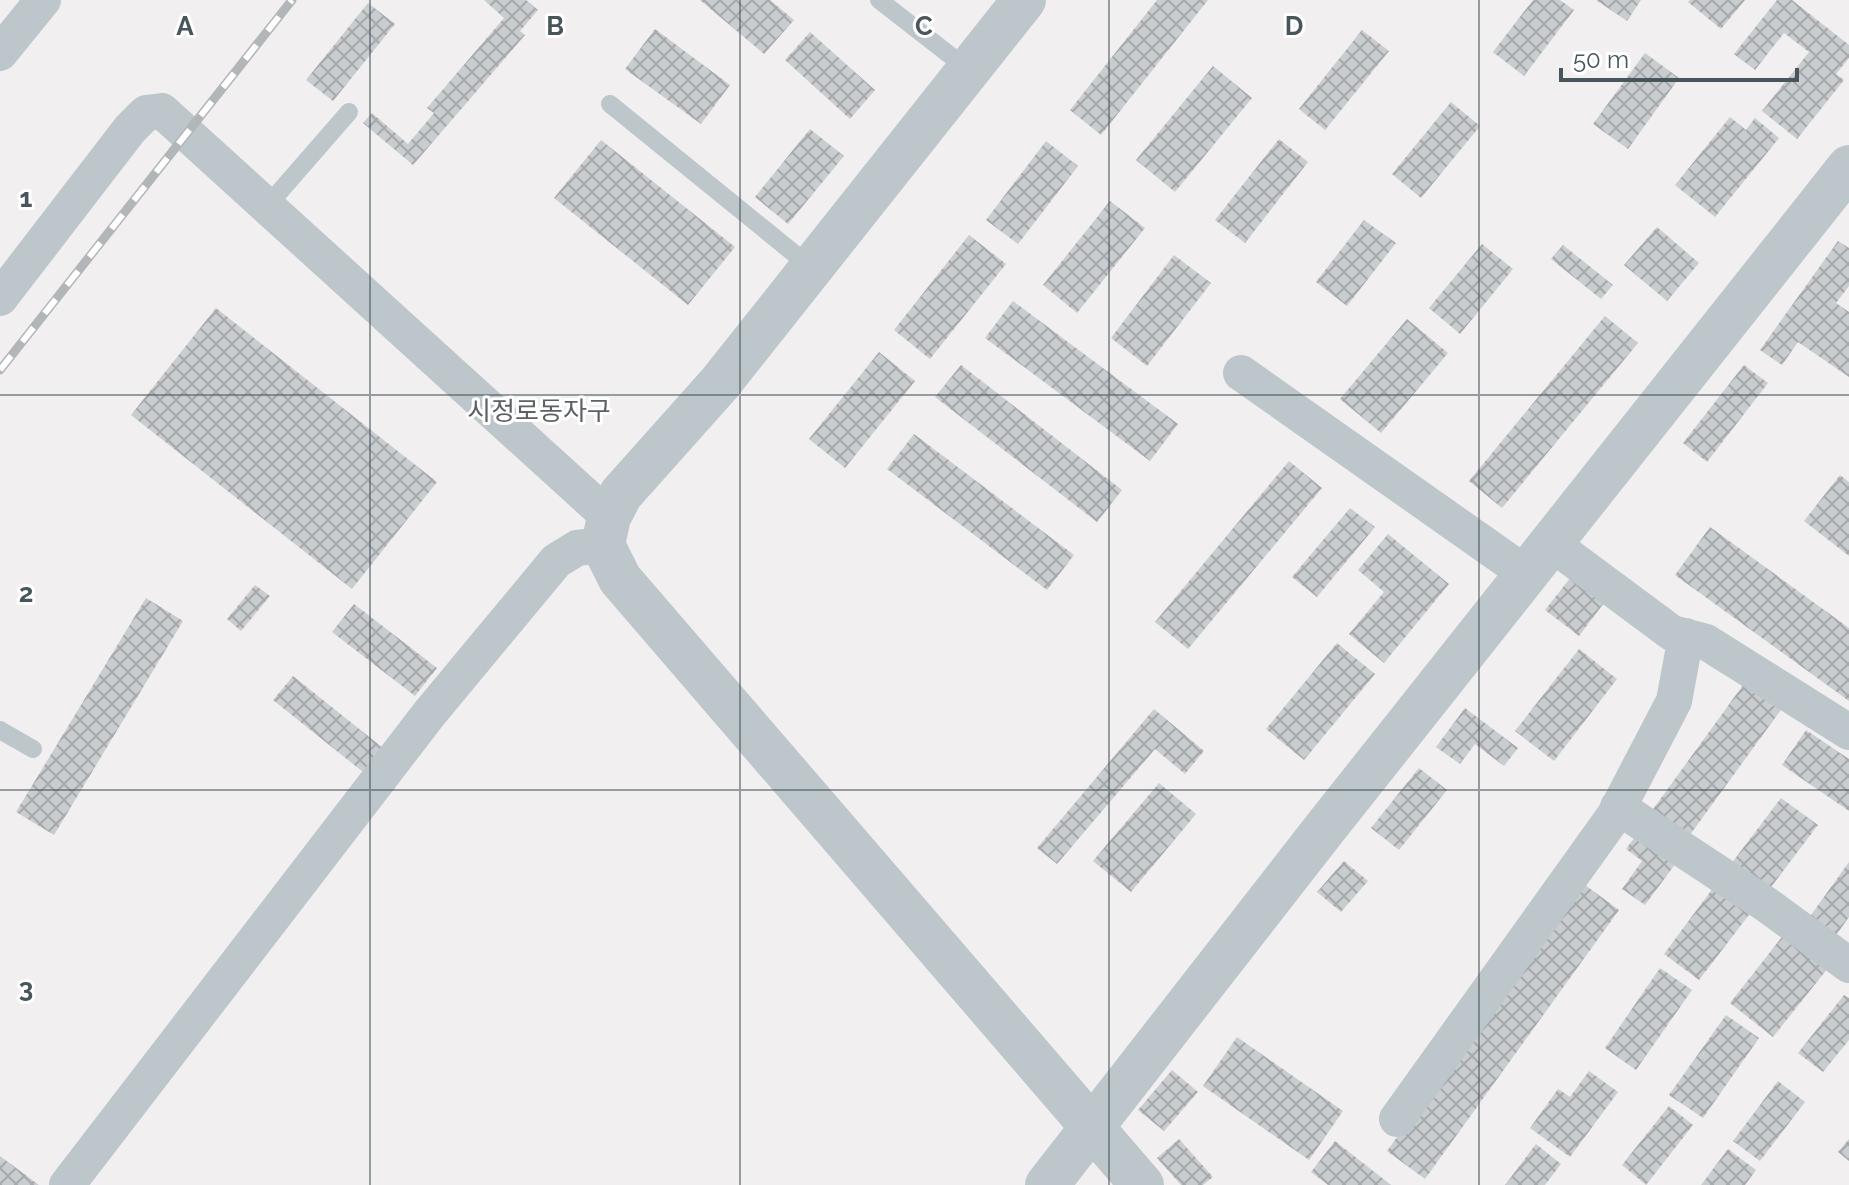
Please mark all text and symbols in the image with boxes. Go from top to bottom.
text: A [176,11,194,41]
text: B [546,11,564,41]
text: C [915,11,933,41]
text: D [1285,11,1303,41]
scale bar [1561,32,1797,82]
text: 50 m [1573,45,1629,74]
text: 1 [20,183,33,213]
district label: 시정로동자구 [467,396,611,426]
text: 2 [19,578,33,608]
text: 3 [19,973,33,1003]

